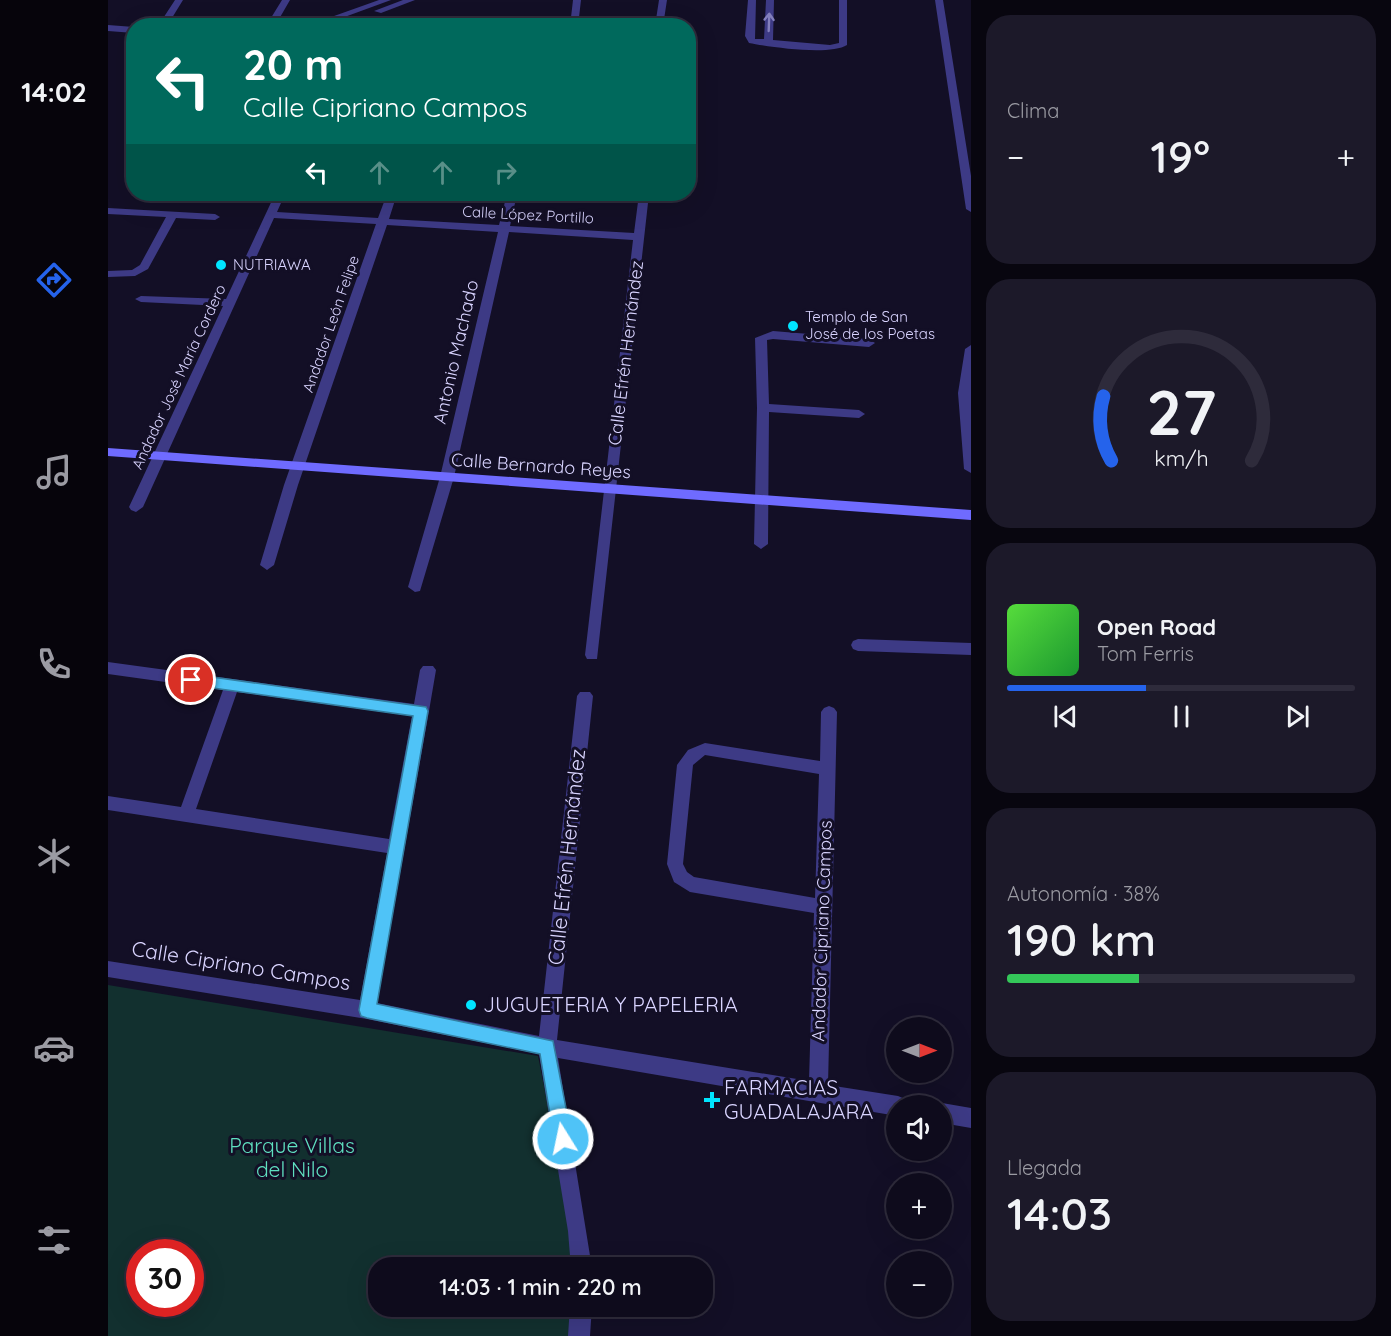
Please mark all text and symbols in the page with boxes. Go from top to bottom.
one-way arrow [763,13,774,33]
text: 20 m [243,38,343,91]
icon: left [144,42,222,120]
text: 14:02 [21,75,87,109]
text: Calle Cipriano Campos [243,90,527,124]
text: Clima [1007,98,1059,123]
text: 19° [1151,128,1210,184]
text: − [1007,136,1024,177]
text: + [1336,136,1355,177]
icon: left [300,156,333,189]
icon: ahead [363,156,396,189]
icon: ahead [426,156,459,189]
icon: right [489,156,522,189]
street label: Calle López Portillo [462,202,594,227]
street label: Andador León Felipe [298,253,363,395]
place label: NUTRIAWA [233,255,311,274]
marker: NUTRIAWA [214,258,228,272]
icon: directions [33,259,75,301]
street label: Calle Efrén Hernández [603,259,648,447]
street label: Antonio Machado [428,278,483,426]
street label: Andador José María Cordero [127,281,230,472]
place label: Templo de San José de los Poetas [805,307,935,343]
marker: Templo de San José de los Poetas [786,319,800,333]
text: 27 [1146,373,1216,451]
text: km/h [1154,445,1208,471]
street label: Calle Bernardo Reyes [450,448,632,483]
icon: music [33,451,75,493]
text: Open Road [1097,613,1216,641]
text: Tom Ferris [1097,641,1194,666]
icon: phone [33,643,75,685]
pin [165,654,216,705]
icon: arrive [174,663,207,696]
icon: previous [1049,700,1082,733]
icon: pause [1165,700,1198,733]
icon: next [1281,700,1314,733]
street label: Calle Efrén Hernández [542,748,590,966]
street label: Andador Cipriano Campos [806,820,837,1042]
icon: climate [33,835,75,877]
text: Autonomía · 38% [1007,881,1160,906]
text: 190 km [1007,911,1156,967]
street label: Calle Cipriano Campos [130,935,352,995]
place label: JUGUETERIA Y PAPELERIA [483,991,738,1017]
marker: JUGUETERIA Y PAPELERIA [464,998,478,1012]
north arrow [886,1017,952,1083]
map controls [886,1017,952,1317]
icon: car [33,1027,75,1069]
place label: FARMACIAS GUADALAJARA [724,1074,873,1124]
marker: FARMACIAS GUADALAJARA [705,1093,719,1107]
button: sound [886,1095,952,1161]
position arrow [531,1107,595,1171]
park label: Parque Villas del Nilo [229,1132,355,1182]
text: Llegada [1007,1155,1082,1180]
button: + [886,1173,952,1239]
text: 14:03 [1007,1185,1112,1241]
icon: filters [33,1219,75,1261]
speed limit sign: 30 [126,1239,204,1317]
button: − [886,1251,952,1317]
text: 14:03 · 1 min · 220 m [439,1273,642,1301]

